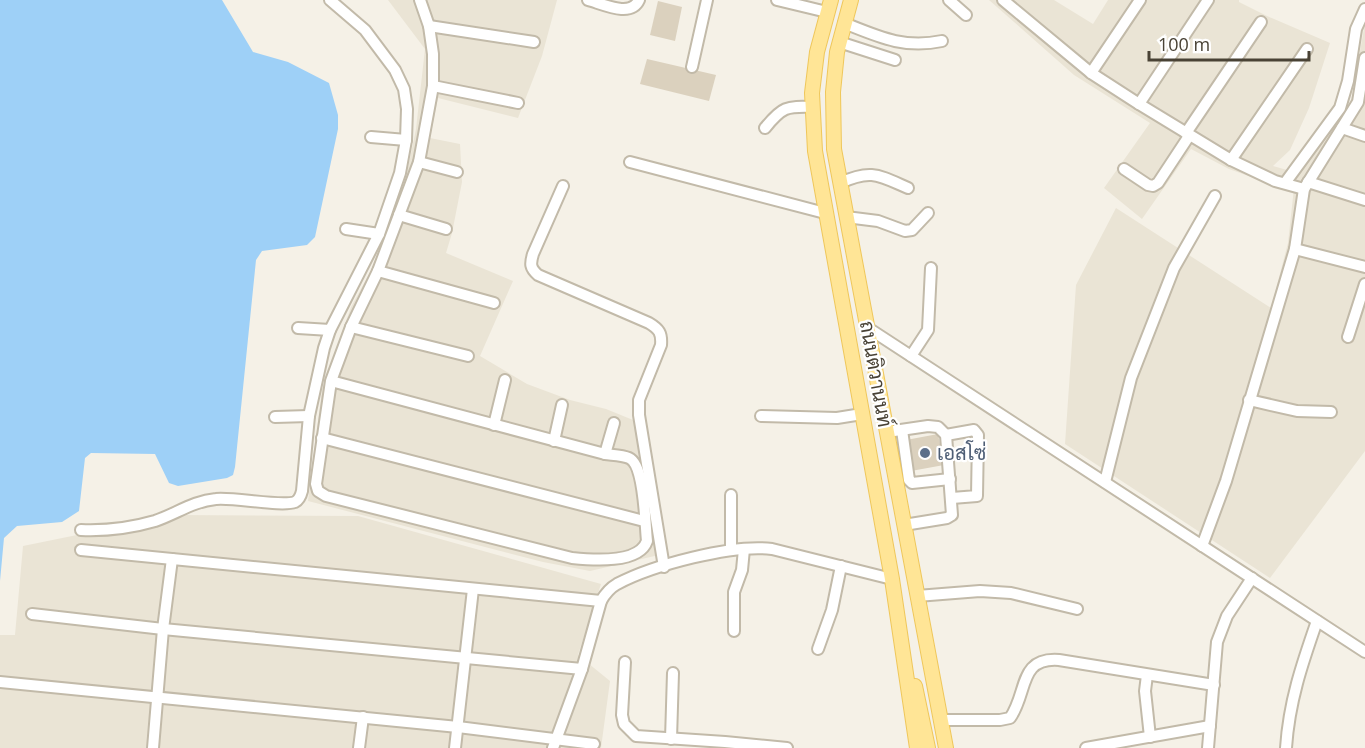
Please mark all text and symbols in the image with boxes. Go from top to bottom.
scale bar [1149,24,1310,62]
text: 100 m [1158,32,1210,56]
street label: ถนนติวานนท์ [854,318,899,429]
place label: เอสโซ่ [937,439,986,466]
marker: เอสโซ่ [918,446,932,460]

